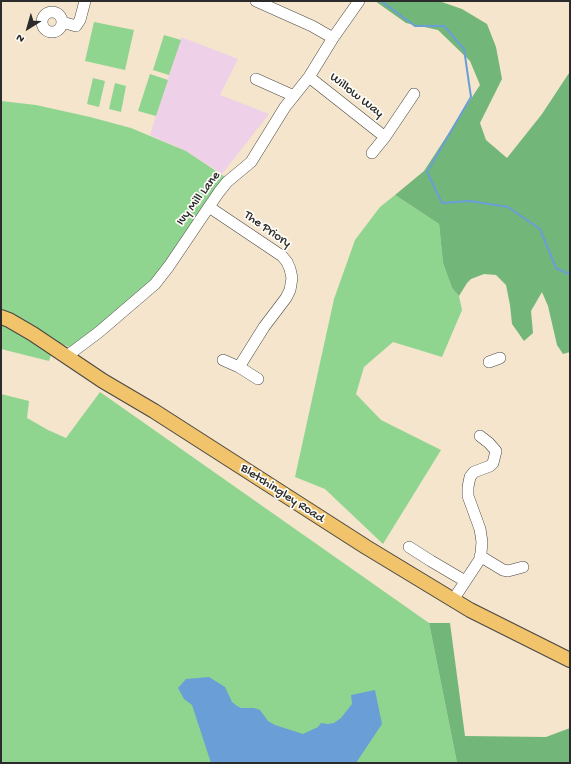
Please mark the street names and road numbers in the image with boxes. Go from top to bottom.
street label: Willow Way [326,70,386,122]
street label: Ivy Mill Lane [174,169,224,229]
street label: The Priory [240,208,294,252]
street label: Bletchingley Road [237,461,327,527]

